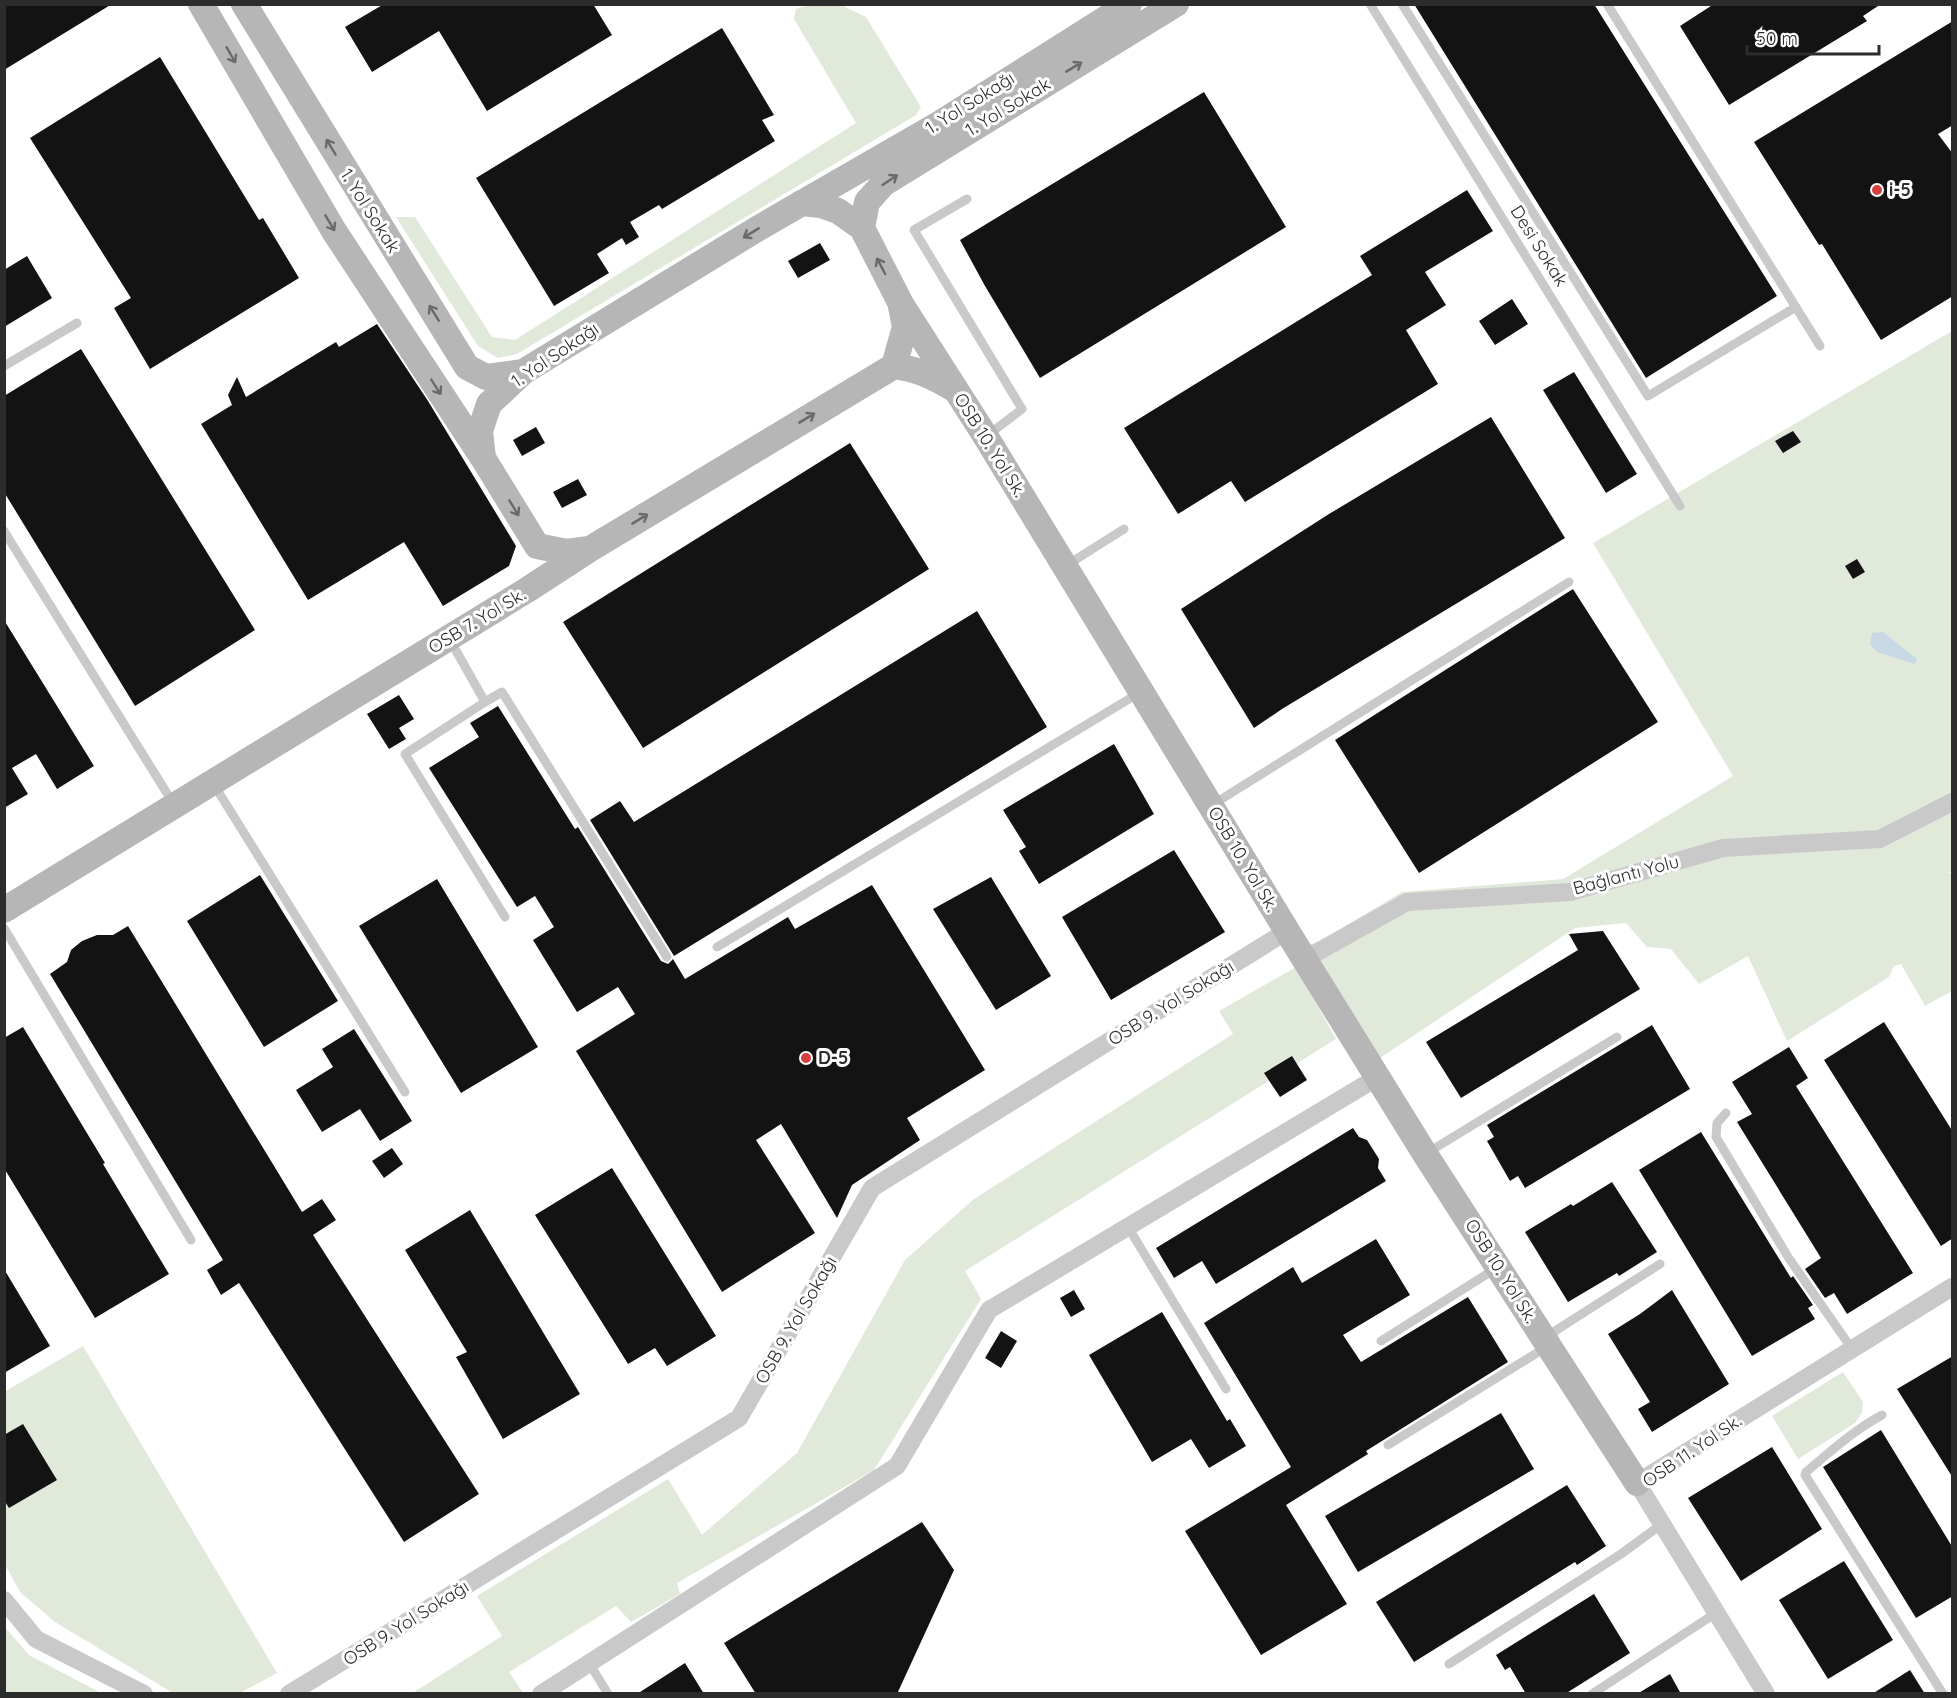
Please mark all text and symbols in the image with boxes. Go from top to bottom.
scale bar [1747,18,1879,56]
text: 50 m [1756,27,1798,50]
one-way arrow [225,46,237,63]
one-way arrow [1065,61,1082,73]
street label: 1. Yol Sokağı [921,66,1018,139]
street label: 1. Yol Sokak [961,72,1054,141]
one-way arrow [325,139,337,156]
street label: 1. Yol Sokak [335,164,405,257]
one-way arrow [881,174,897,186]
place label: i-5 [1889,178,1911,201]
marker: i-5 [1870,183,1884,197]
street label: Desi Sokak [1505,201,1573,291]
one-way arrow [324,214,336,231]
one-way arrow [743,227,760,239]
one-way arrow [875,258,887,275]
one-way arrow [427,305,439,322]
street label: 1. Yol Sokağı [507,317,603,392]
one-way arrow [430,378,442,394]
street label: OSB 10. Yol Sk. [949,388,1032,501]
one-way arrow [798,412,815,424]
one-way arrow [508,499,520,516]
one-way arrow [631,513,648,525]
street label: OSB 7. Yol Sk. [424,583,529,659]
street label: OSB 10. Yol Sk. [1203,802,1284,915]
street label: Bağlantı Yolu [1570,849,1681,900]
street label: OSB 9. Yol Sokağı [1104,955,1238,1050]
place label: D-5 [818,1046,848,1069]
marker: D-5 [799,1051,813,1065]
street label: OSB 10. Yol Sk. [1460,1214,1543,1327]
street label: OSB 9. Yol Sokağı [750,1252,841,1388]
street label: OSB 11. Yol Sk. [1638,1409,1746,1492]
street label: OSB 9. Yol Sokağı [339,1575,473,1670]

